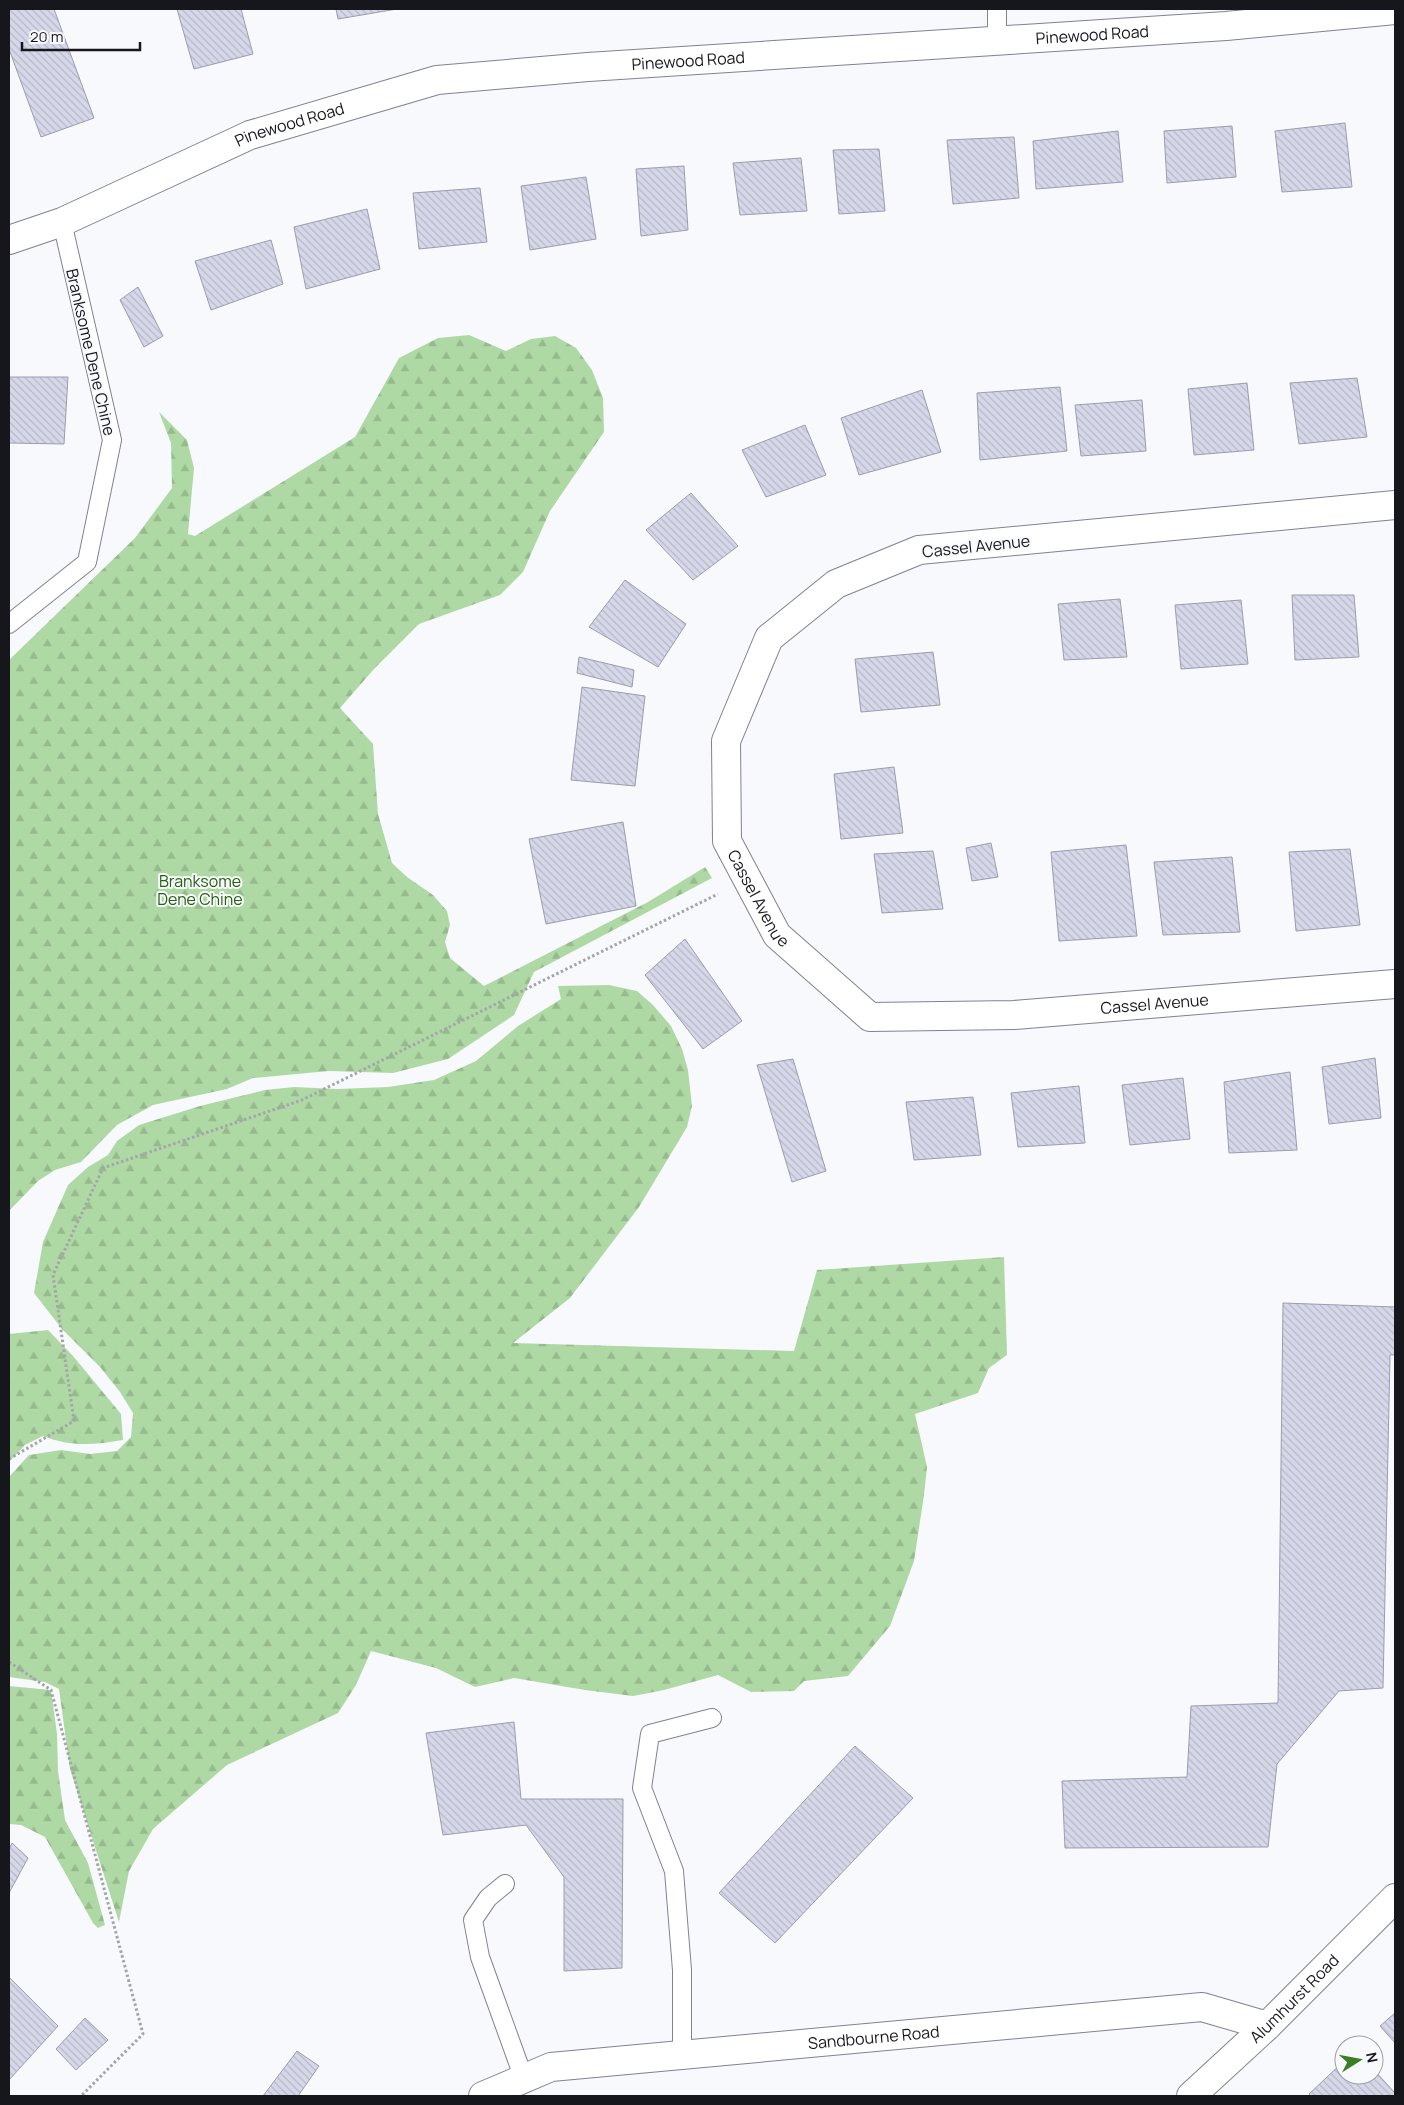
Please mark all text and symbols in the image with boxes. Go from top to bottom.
scale bar [22,20,140,52]
street label: Pinewood Road [1035,20,1150,49]
text: 20 m [30,26,63,47]
street label: Pinewood Road [631,46,746,75]
street label: Pinewood Road [231,97,347,152]
street label: Branksome Dene Chine [61,266,121,438]
street label: Cassel Avenue [921,529,1031,563]
street label: Cassel Avenue [723,846,794,952]
park label: Branksome Dene Chine [157,870,243,910]
street label: Cassel Avenue [1100,988,1209,1019]
street label: Alumhurst Road [1245,1949,1344,2048]
street label: Sandbourne Road [807,2020,940,2054]
north arrow [1334,2035,1384,2085]
text: N [1362,2051,1383,2064]

